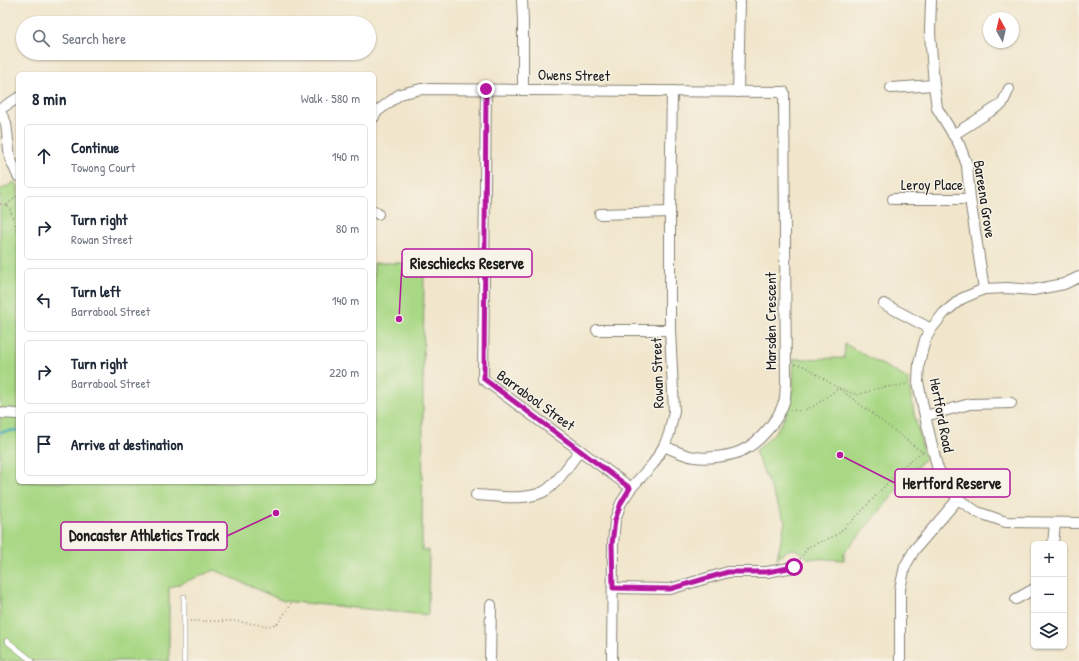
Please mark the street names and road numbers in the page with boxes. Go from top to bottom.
street label: Owens Street [538,64,611,86]
street label: Bareena Grove [969,159,1001,239]
street label: Leroy Place [901,174,963,195]
street label: Marsden Crescent [760,271,781,370]
street label: Rowan Street [645,336,669,409]
street label: Barrabool Street [493,365,580,436]
street label: Hertford Road [925,376,959,454]

